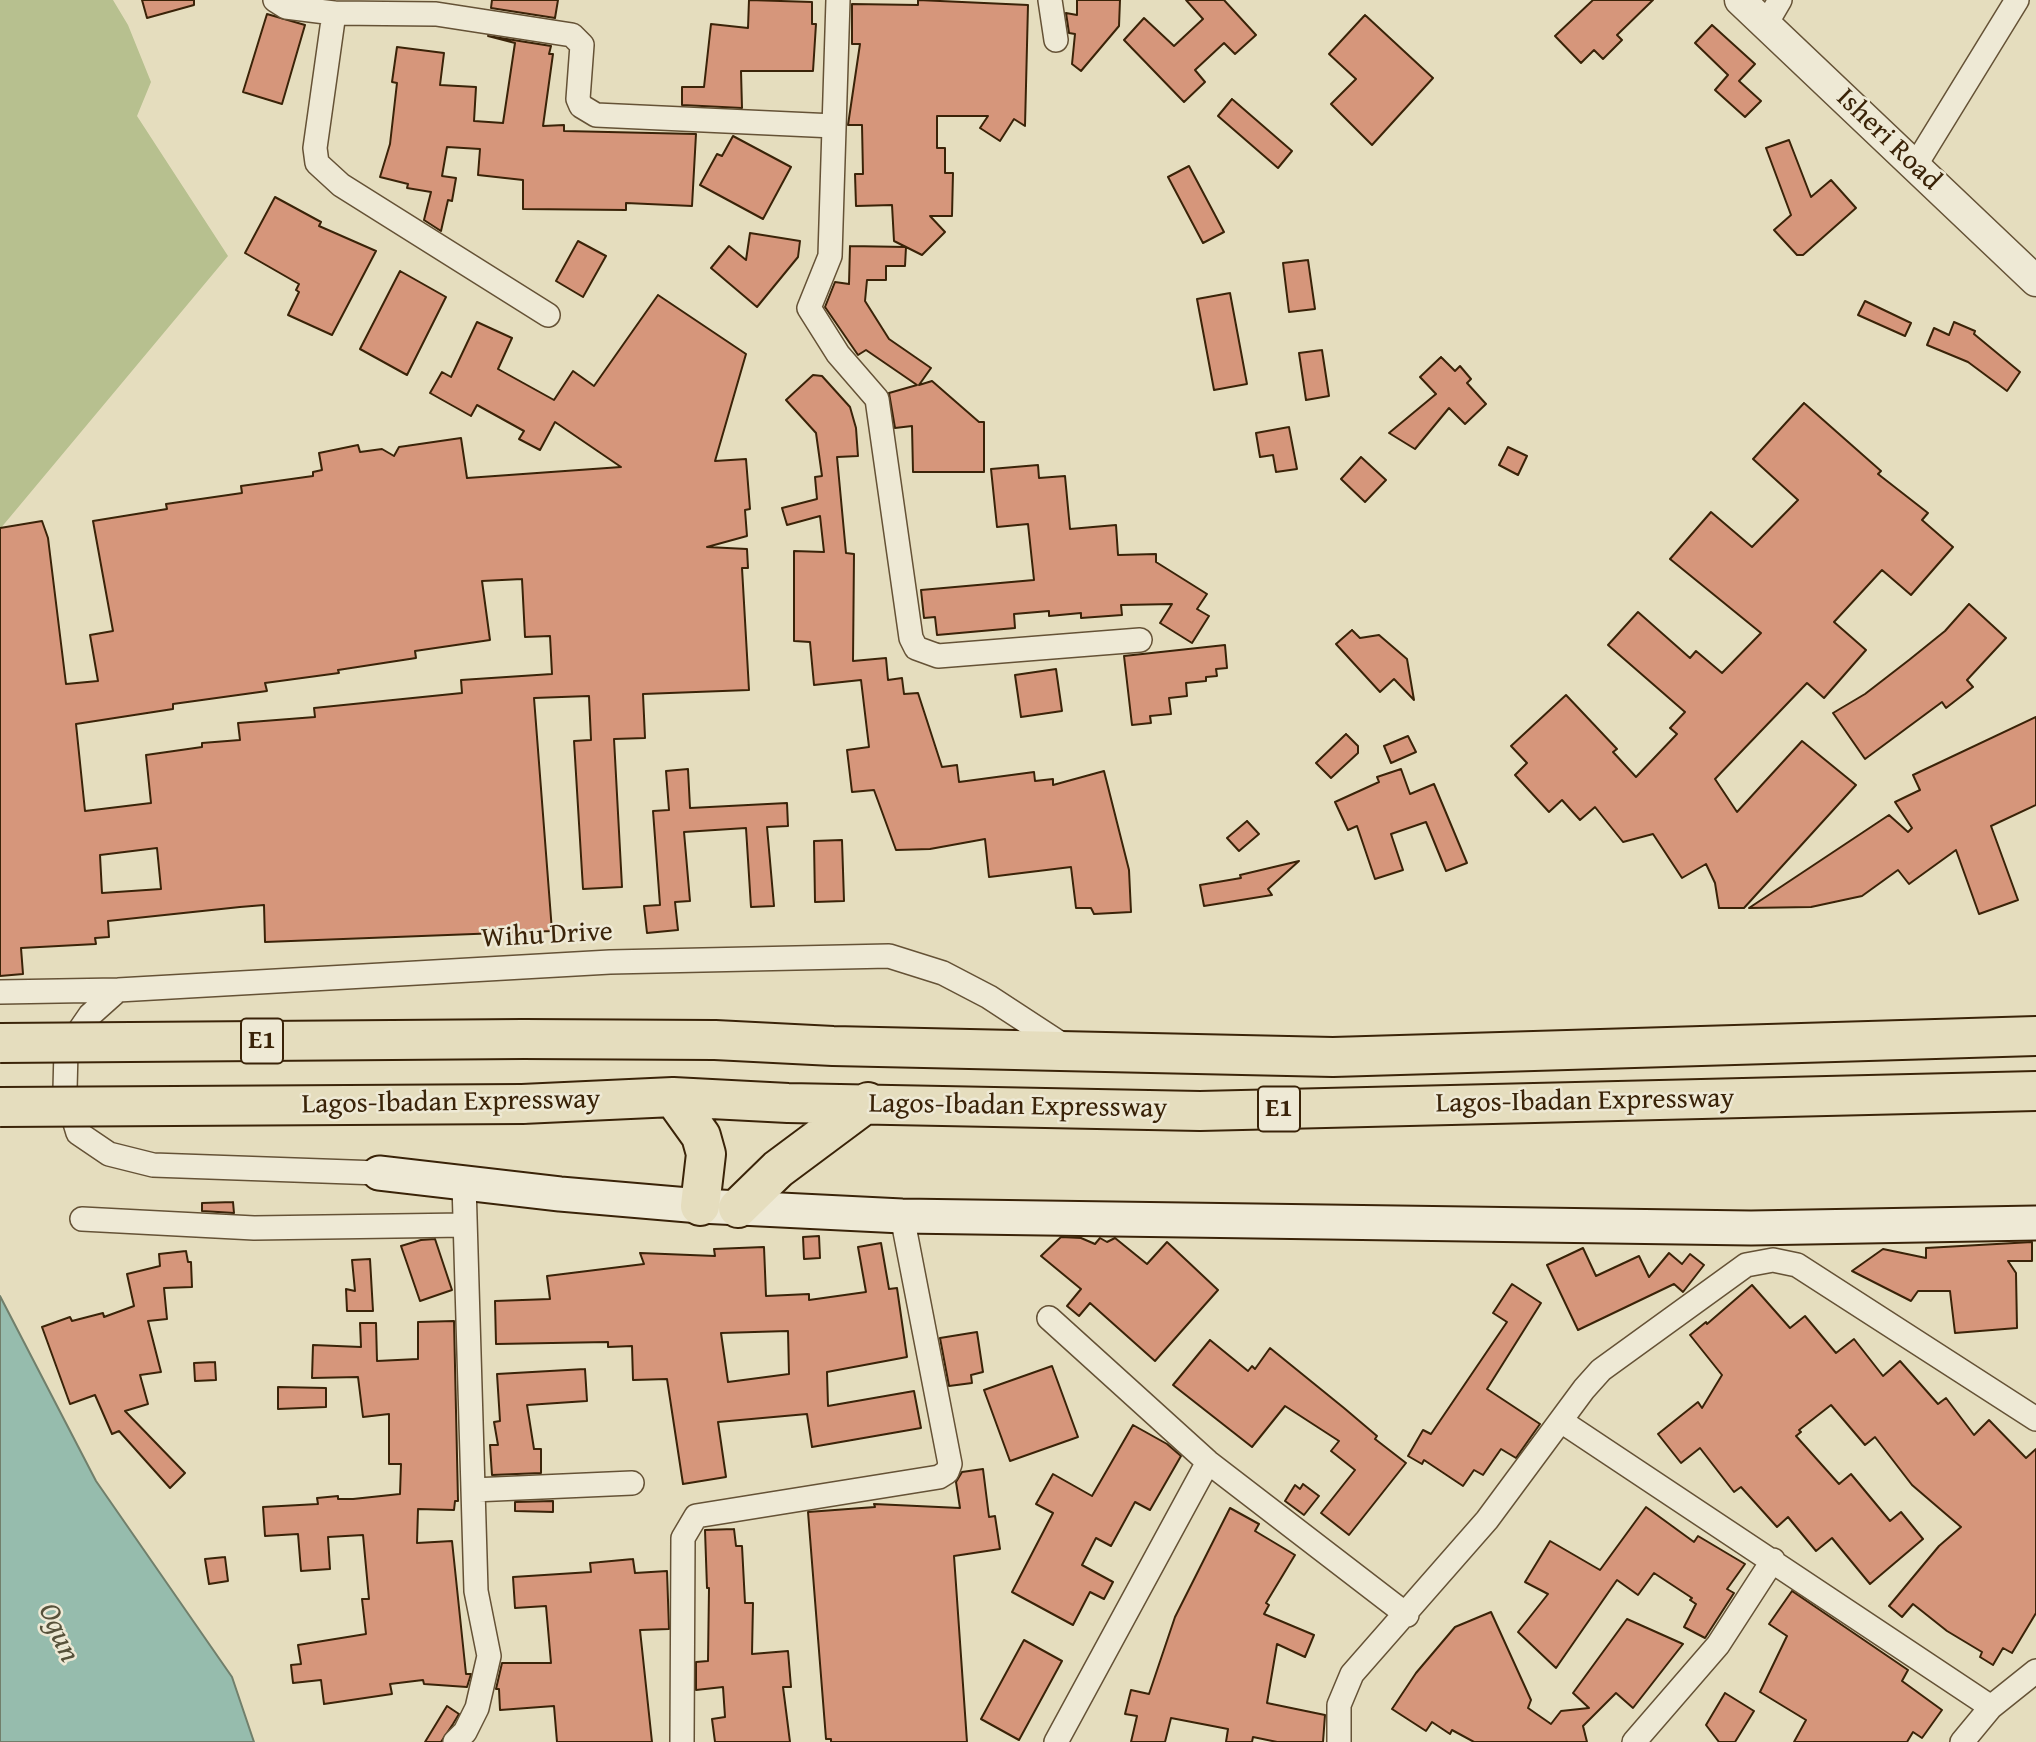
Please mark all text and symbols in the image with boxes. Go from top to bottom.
street label: Isheri Road [1829,82,1947,198]
street label: Wihu Drive [480,916,614,956]
road number: E1 [241,1018,283,1064]
street label: Lagos-Ibadan Expressway [1435,1083,1735,1121]
street label: Lagos-Ibadan Expressway [301,1084,601,1122]
road number: E1 [1258,1086,1300,1132]
street label: Lagos-Ibadan Expressway [868,1088,1168,1126]
water label: Ogun [29,1598,87,1668]

